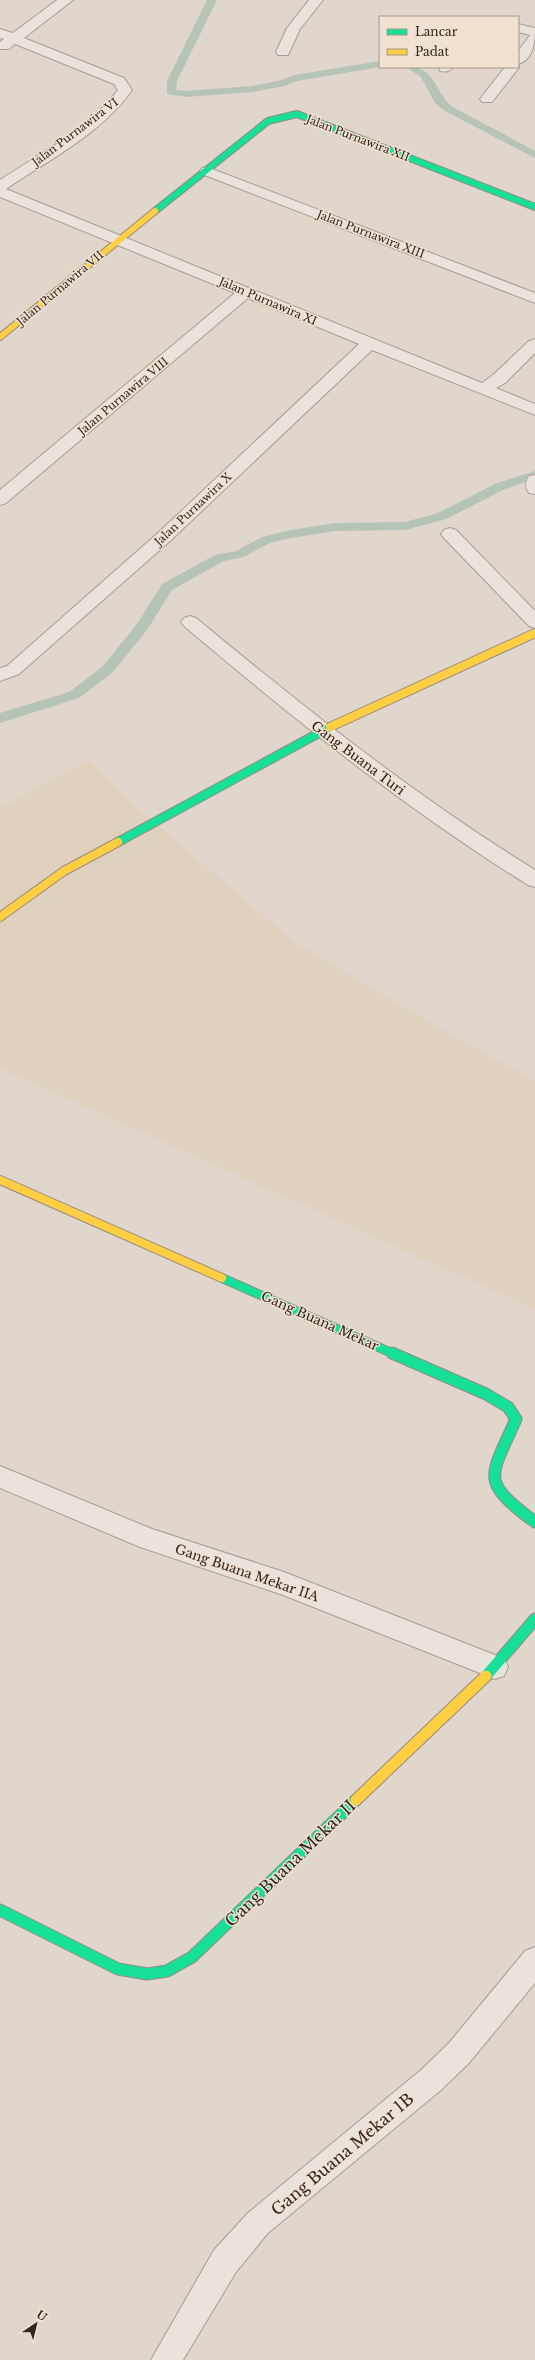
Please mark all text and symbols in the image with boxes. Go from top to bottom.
legend [379,16,519,68]
text: Lancar [415,24,458,39]
text: Padat [415,44,449,59]
street label: Jalan Purnawira VI [28,95,121,170]
street label: Jalan Purnawira XII [303,111,412,164]
street label: Jalan Purnawira XIII [313,206,427,261]
street label: Jalan Purnawira VII [12,247,107,330]
street label: Jalan Purnawira XI [215,273,319,328]
street label: Jalan Purnawira VIII [74,354,171,439]
street label: Jalan Purnawira X [150,469,235,550]
street label: Gang Buana Turi [308,717,409,799]
street label: Gang Buana Mekar [258,1287,382,1355]
street label: Gang Buana Mekar IIA [173,1540,322,1606]
street label: Gang Buana Mekar II [221,1795,359,1931]
street label: Gang Buana Mekar 1B [267,2088,417,2220]
north arrow [16,2304,56,2344]
text: U [34,2307,50,2325]

